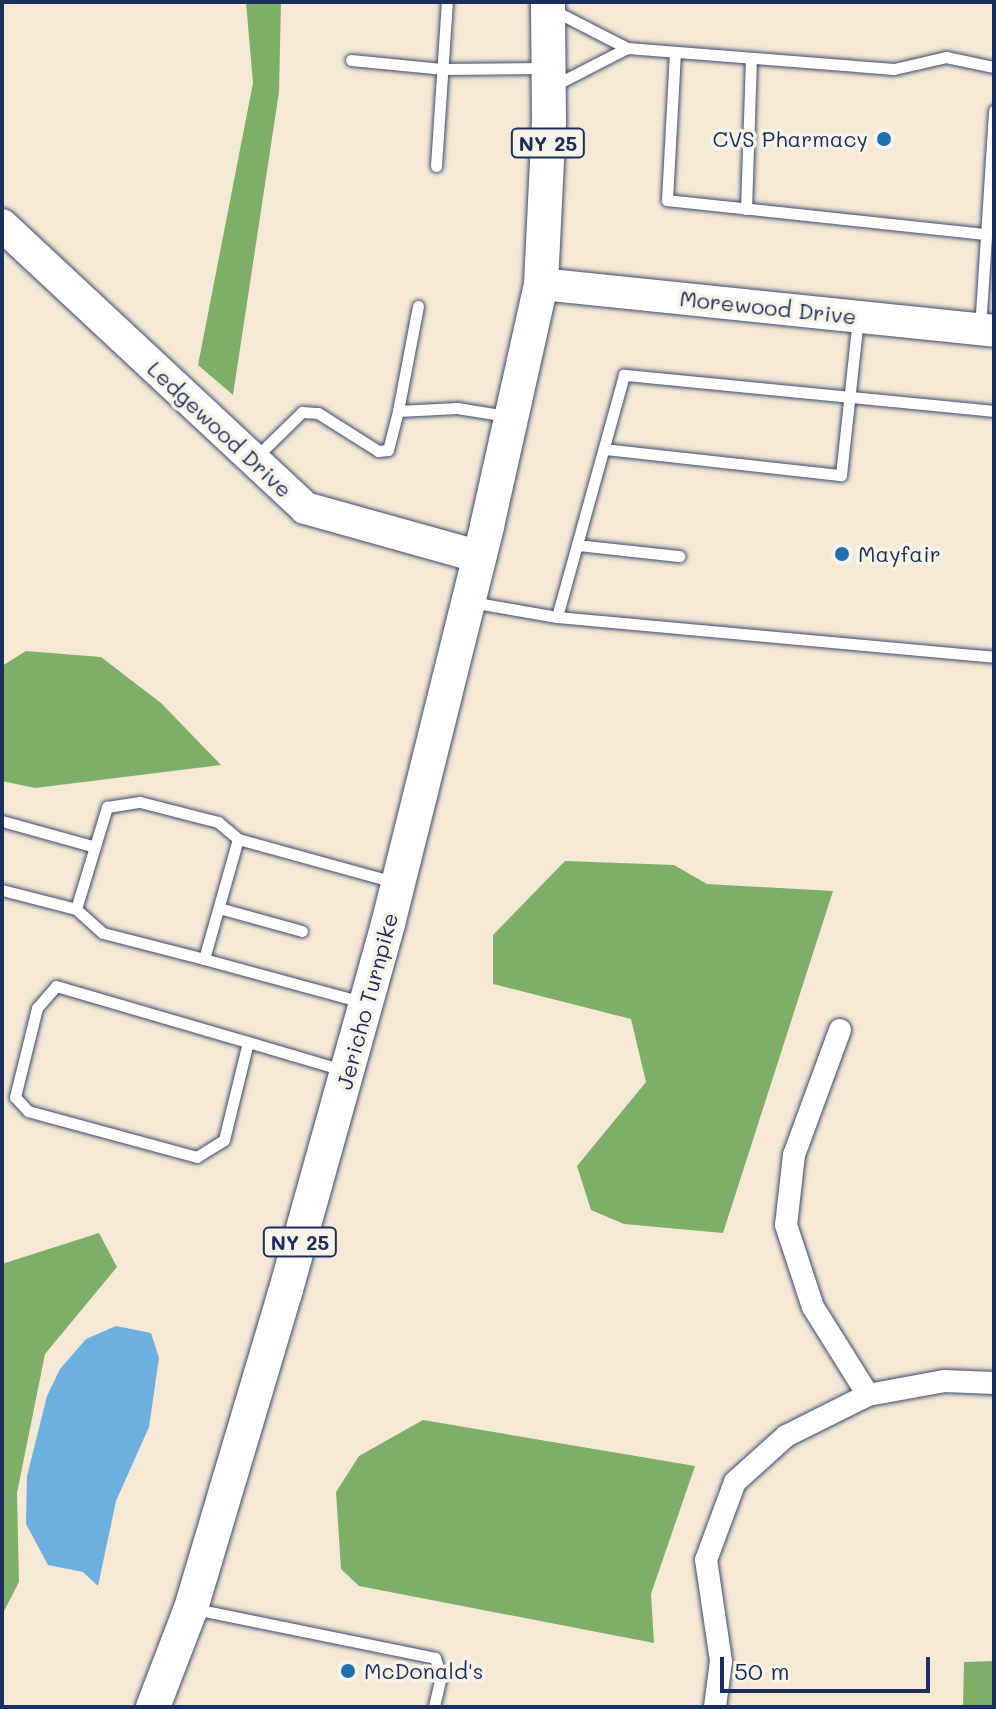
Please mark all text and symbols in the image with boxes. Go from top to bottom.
place label: CVS Pharmacy [712,126,868,152]
road number: NY 25 [510,127,586,159]
marker: CVS Pharmacy [875,130,893,148]
street label: Morewood Drive [678,285,858,329]
street label: Ledgewood Drive [142,355,298,503]
place label: Mayfair [858,541,941,567]
marker: Mayfair [833,545,851,563]
street label: Jericho Turnpike [331,910,403,1092]
road number: NY 25 [262,1226,338,1258]
scale bar [724,1641,934,1691]
text: 50 m [734,1655,790,1686]
place label: McDonald's [364,1658,484,1684]
marker: McDonald's [339,1662,357,1680]

